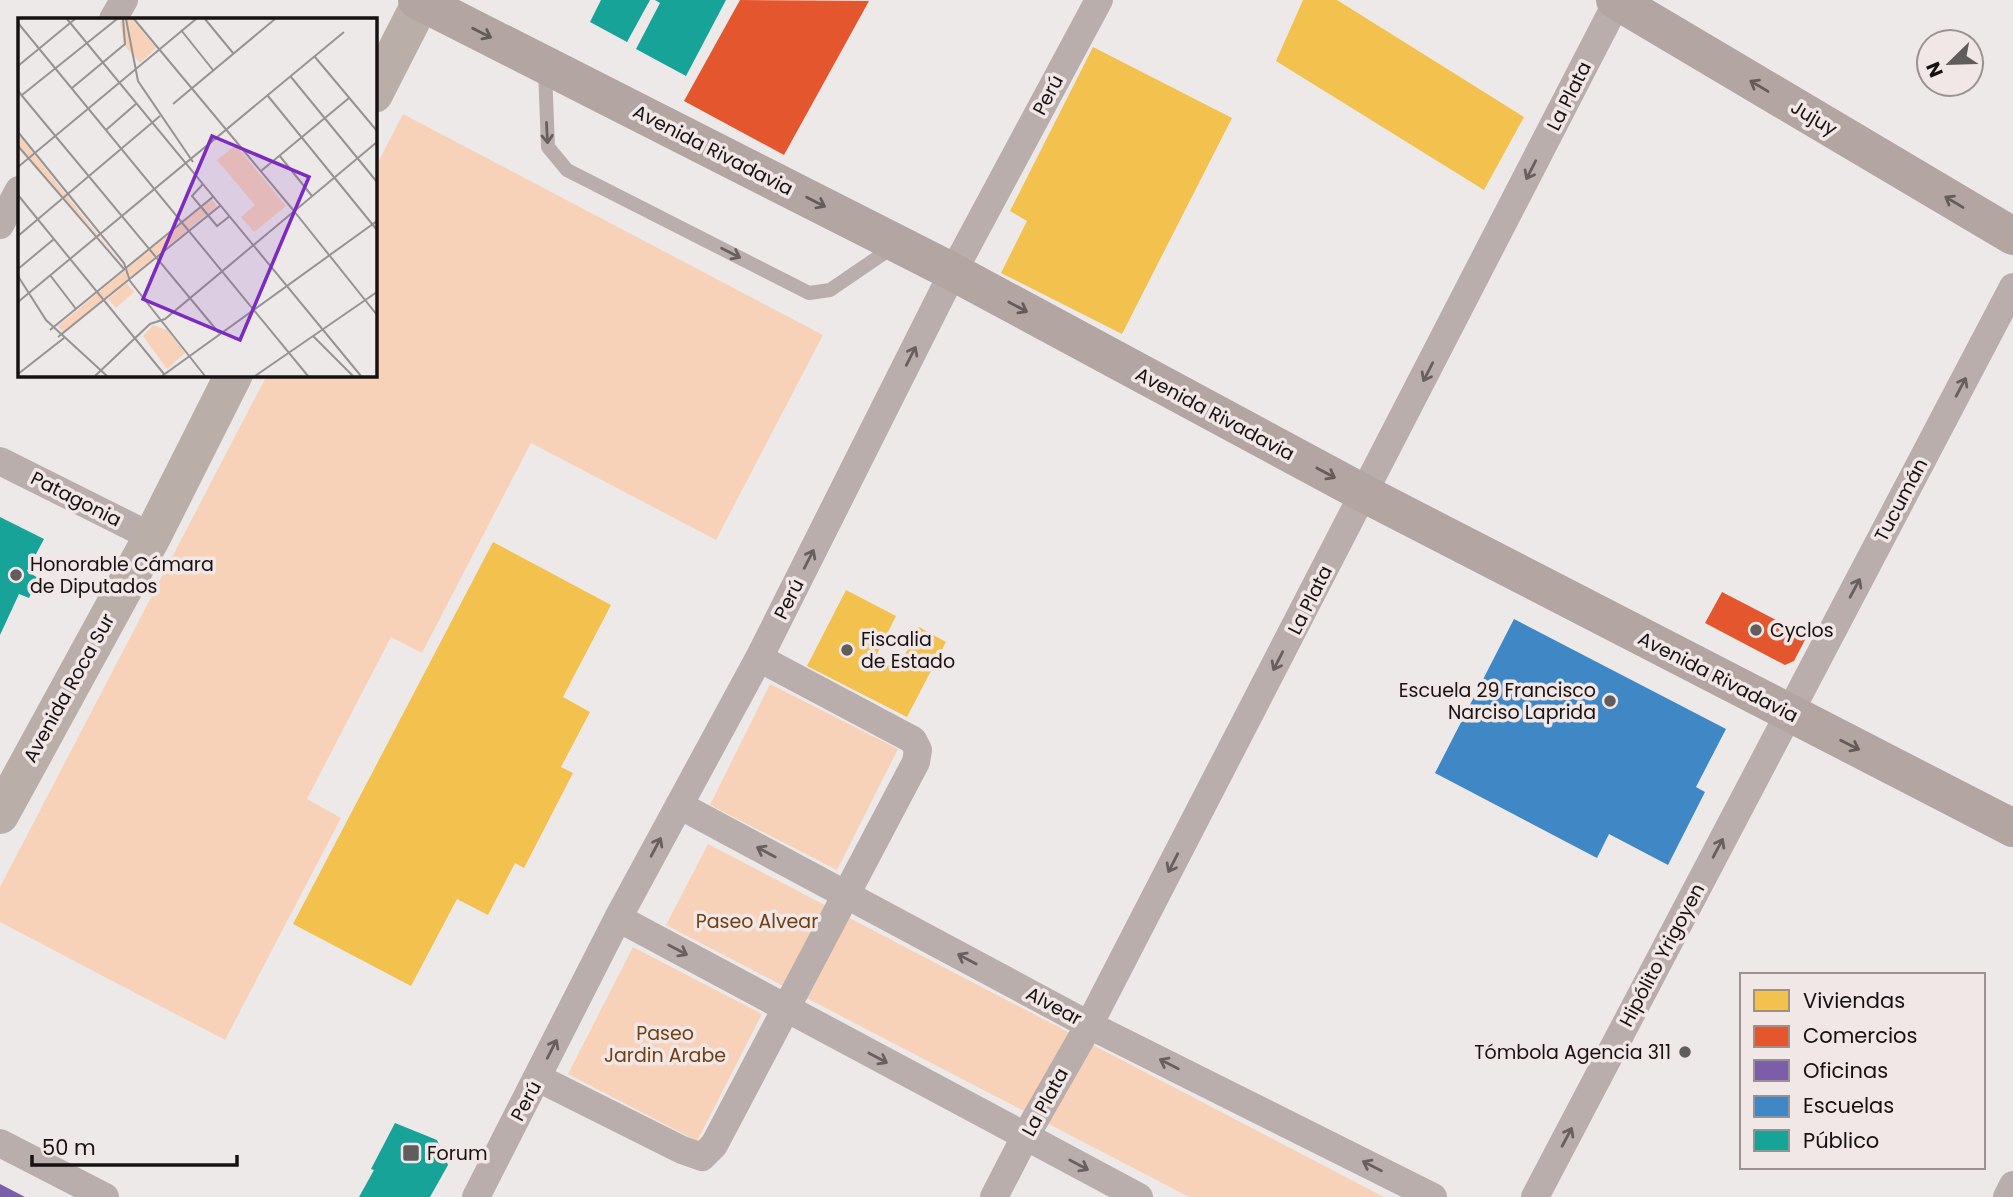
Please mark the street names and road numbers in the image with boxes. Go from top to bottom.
street label: La Plata [1540,57,1598,135]
street label: Perú [1026,70,1070,120]
street label: Jujuy [1786,94,1843,143]
street label: Avenida Rivadavia [628,98,798,202]
street label: Avenida Rivadavia [1131,361,1299,467]
street label: Tucumán [1868,454,1934,546]
street label: Patagonia [26,465,126,533]
street label: La Plata [1281,561,1339,639]
street label: Perú [767,574,811,624]
street label: Avenida Roca Sur [17,609,121,767]
street label: Avenida Rivadavia [1633,625,1803,729]
street label: Hipólito Yrigoyen [1613,879,1711,1031]
street label: Alvear [1021,980,1087,1032]
street label: La Plata [1015,1063,1075,1141]
street label: Perú [504,1076,548,1126]

